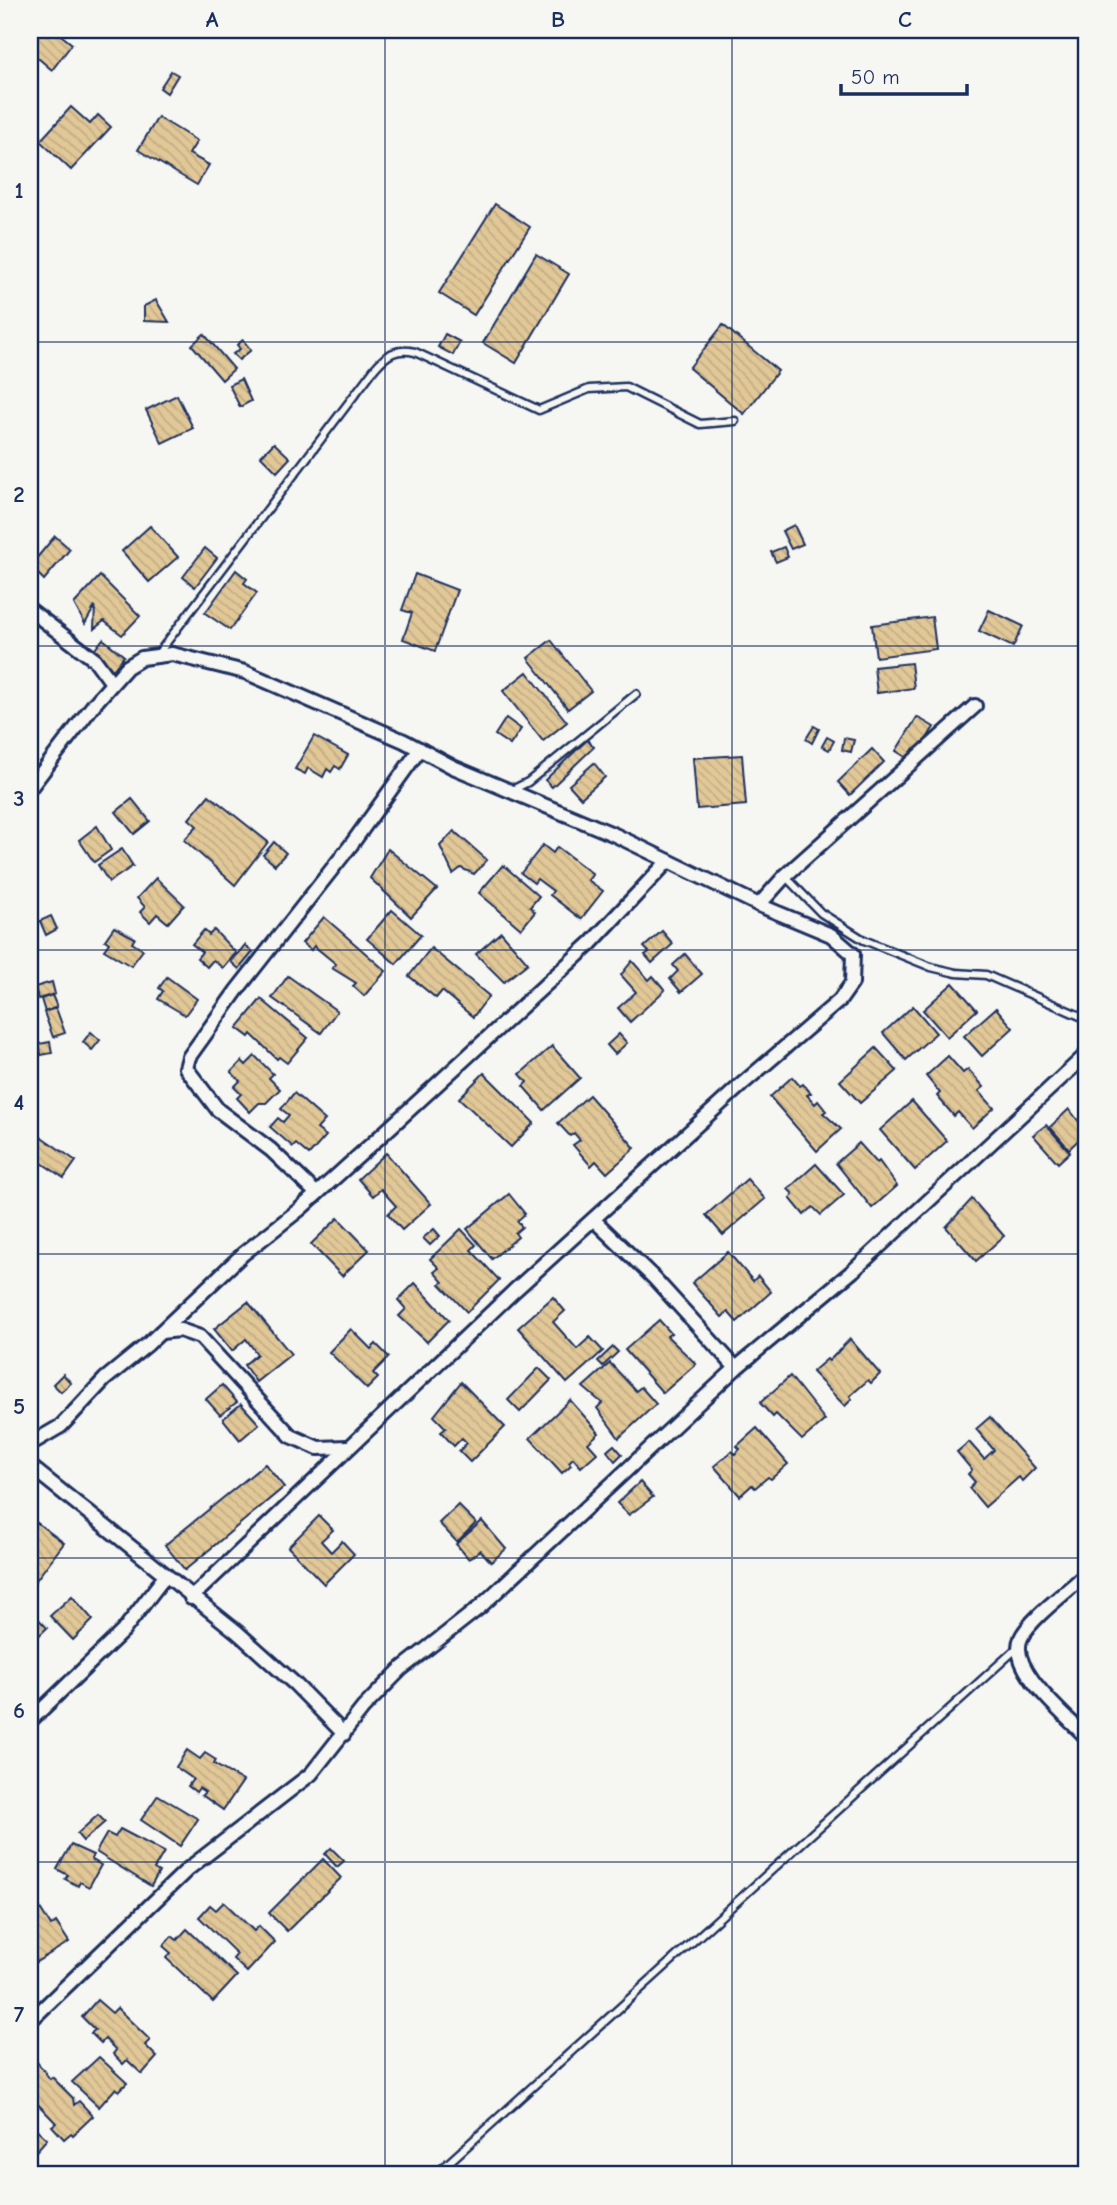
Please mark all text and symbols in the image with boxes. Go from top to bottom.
text: A [206,6,219,33]
text: B [551,6,565,33]
text: C [898,6,912,33]
scale bar [841,52,967,96]
text: 50 m [851,65,900,89]
text: 1 [14,177,24,204]
text: 2 [13,481,25,508]
text: 3 [13,785,25,812]
text: 4 [14,1089,25,1116]
text: 5 [13,1393,25,1420]
text: 6 [13,1697,25,1724]
text: 7 [14,2001,25,2028]

